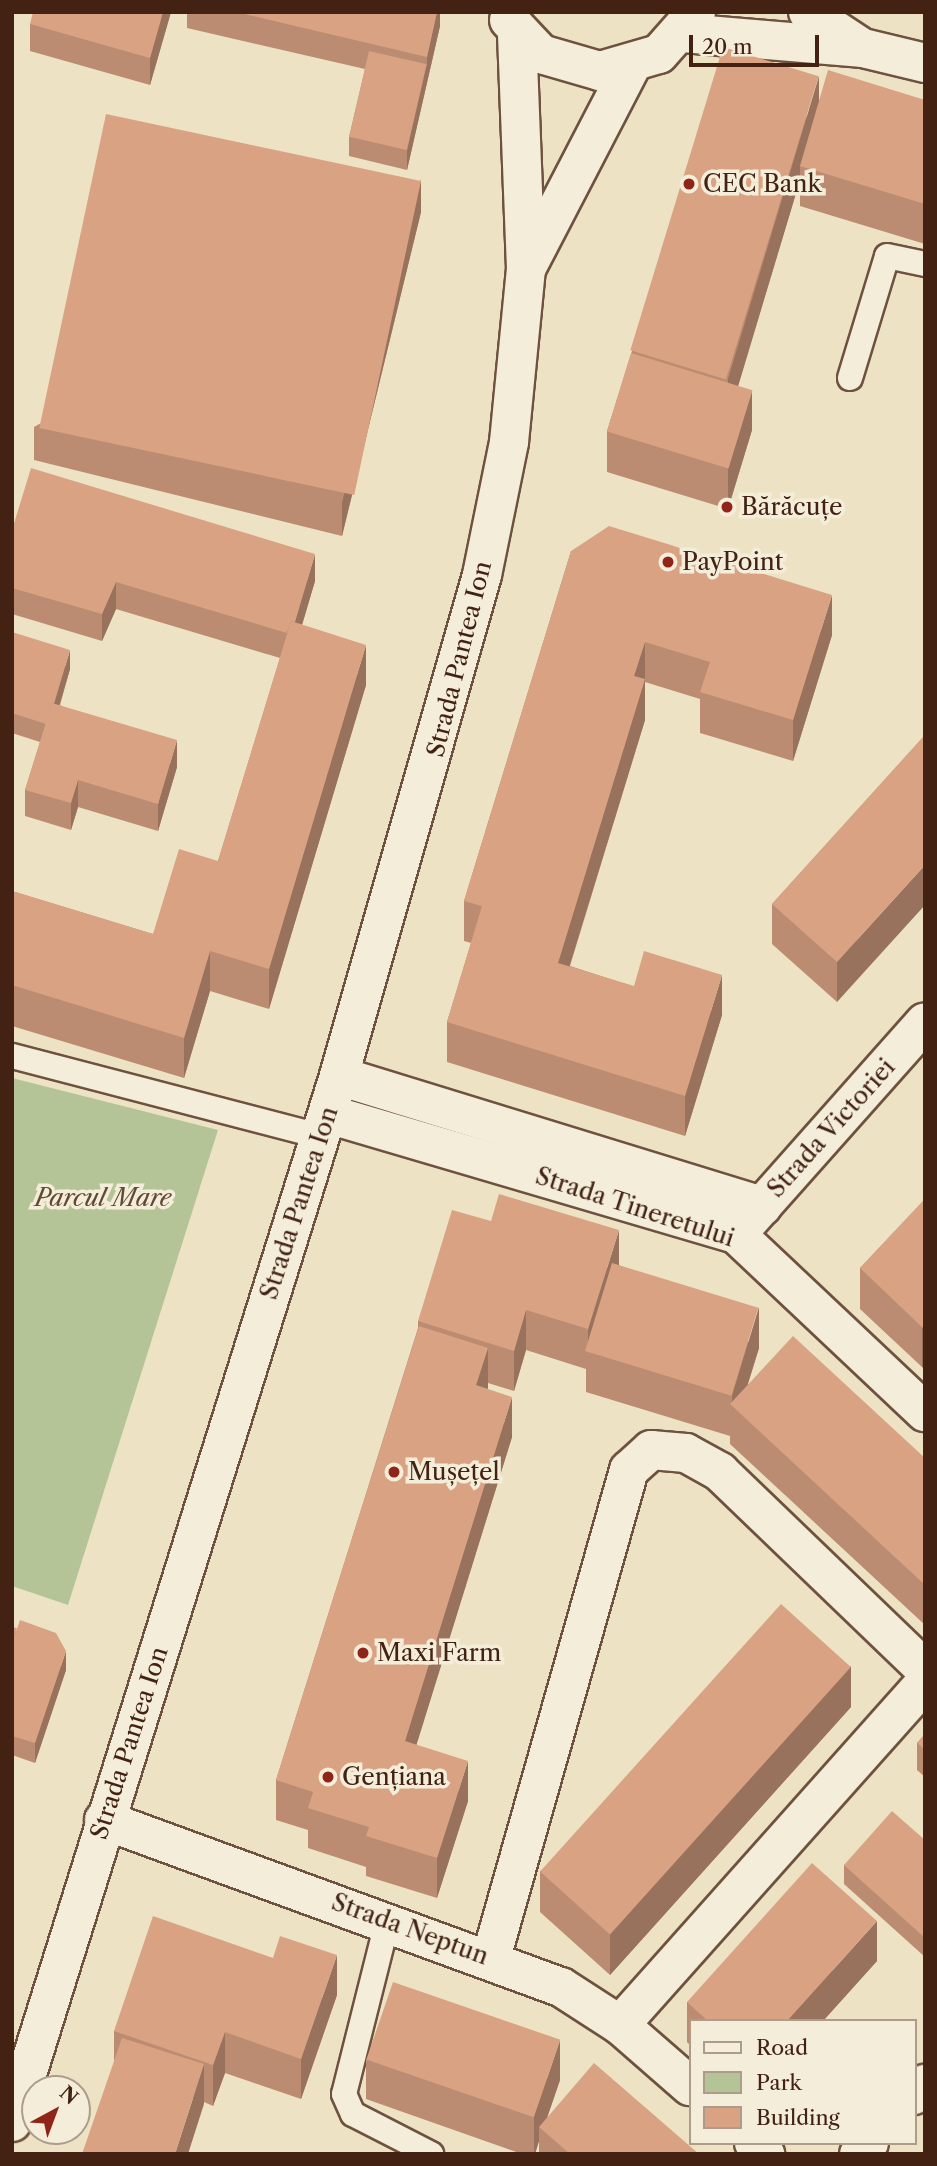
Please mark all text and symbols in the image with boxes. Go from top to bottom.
scale bar [692,21,822,65]
text: 20 m [702,34,753,59]
place label: CEC Bank [703,170,821,198]
marker: CEC Bank [681,176,697,192]
place label: Bărăcuțe [741,493,842,521]
marker: Bărăcuțe [719,499,735,515]
place label: PayPoint [682,548,783,576]
marker: PayPoint [660,554,676,570]
street label: Strada Pantea Ion [421,558,497,760]
street label: Strada Victoriei [761,1052,901,1204]
street label: Strada Pantea Ion [254,1103,344,1303]
street label: Strada Tineretului [531,1161,739,1253]
park label: Parcul Mare [35,1184,171,1212]
place label: Mușețel [408,1458,500,1486]
marker: Mușețel [386,1464,402,1480]
place label: Maxi Farm [377,1639,501,1667]
street label: Strada Pantea Ion [84,1643,174,1843]
marker: Maxi Farm [355,1645,371,1661]
place label: Gențiana [342,1763,446,1791]
marker: Gențiana [320,1769,336,1785]
street label: Strada Neptun [328,1887,492,1971]
legend [688,2019,916,2145]
text: Road [756,2035,808,2060]
text: Park [756,2070,802,2095]
north arrow [21,2075,91,2145]
text: N [55,2081,83,2109]
text: Building [756,2105,840,2130]

